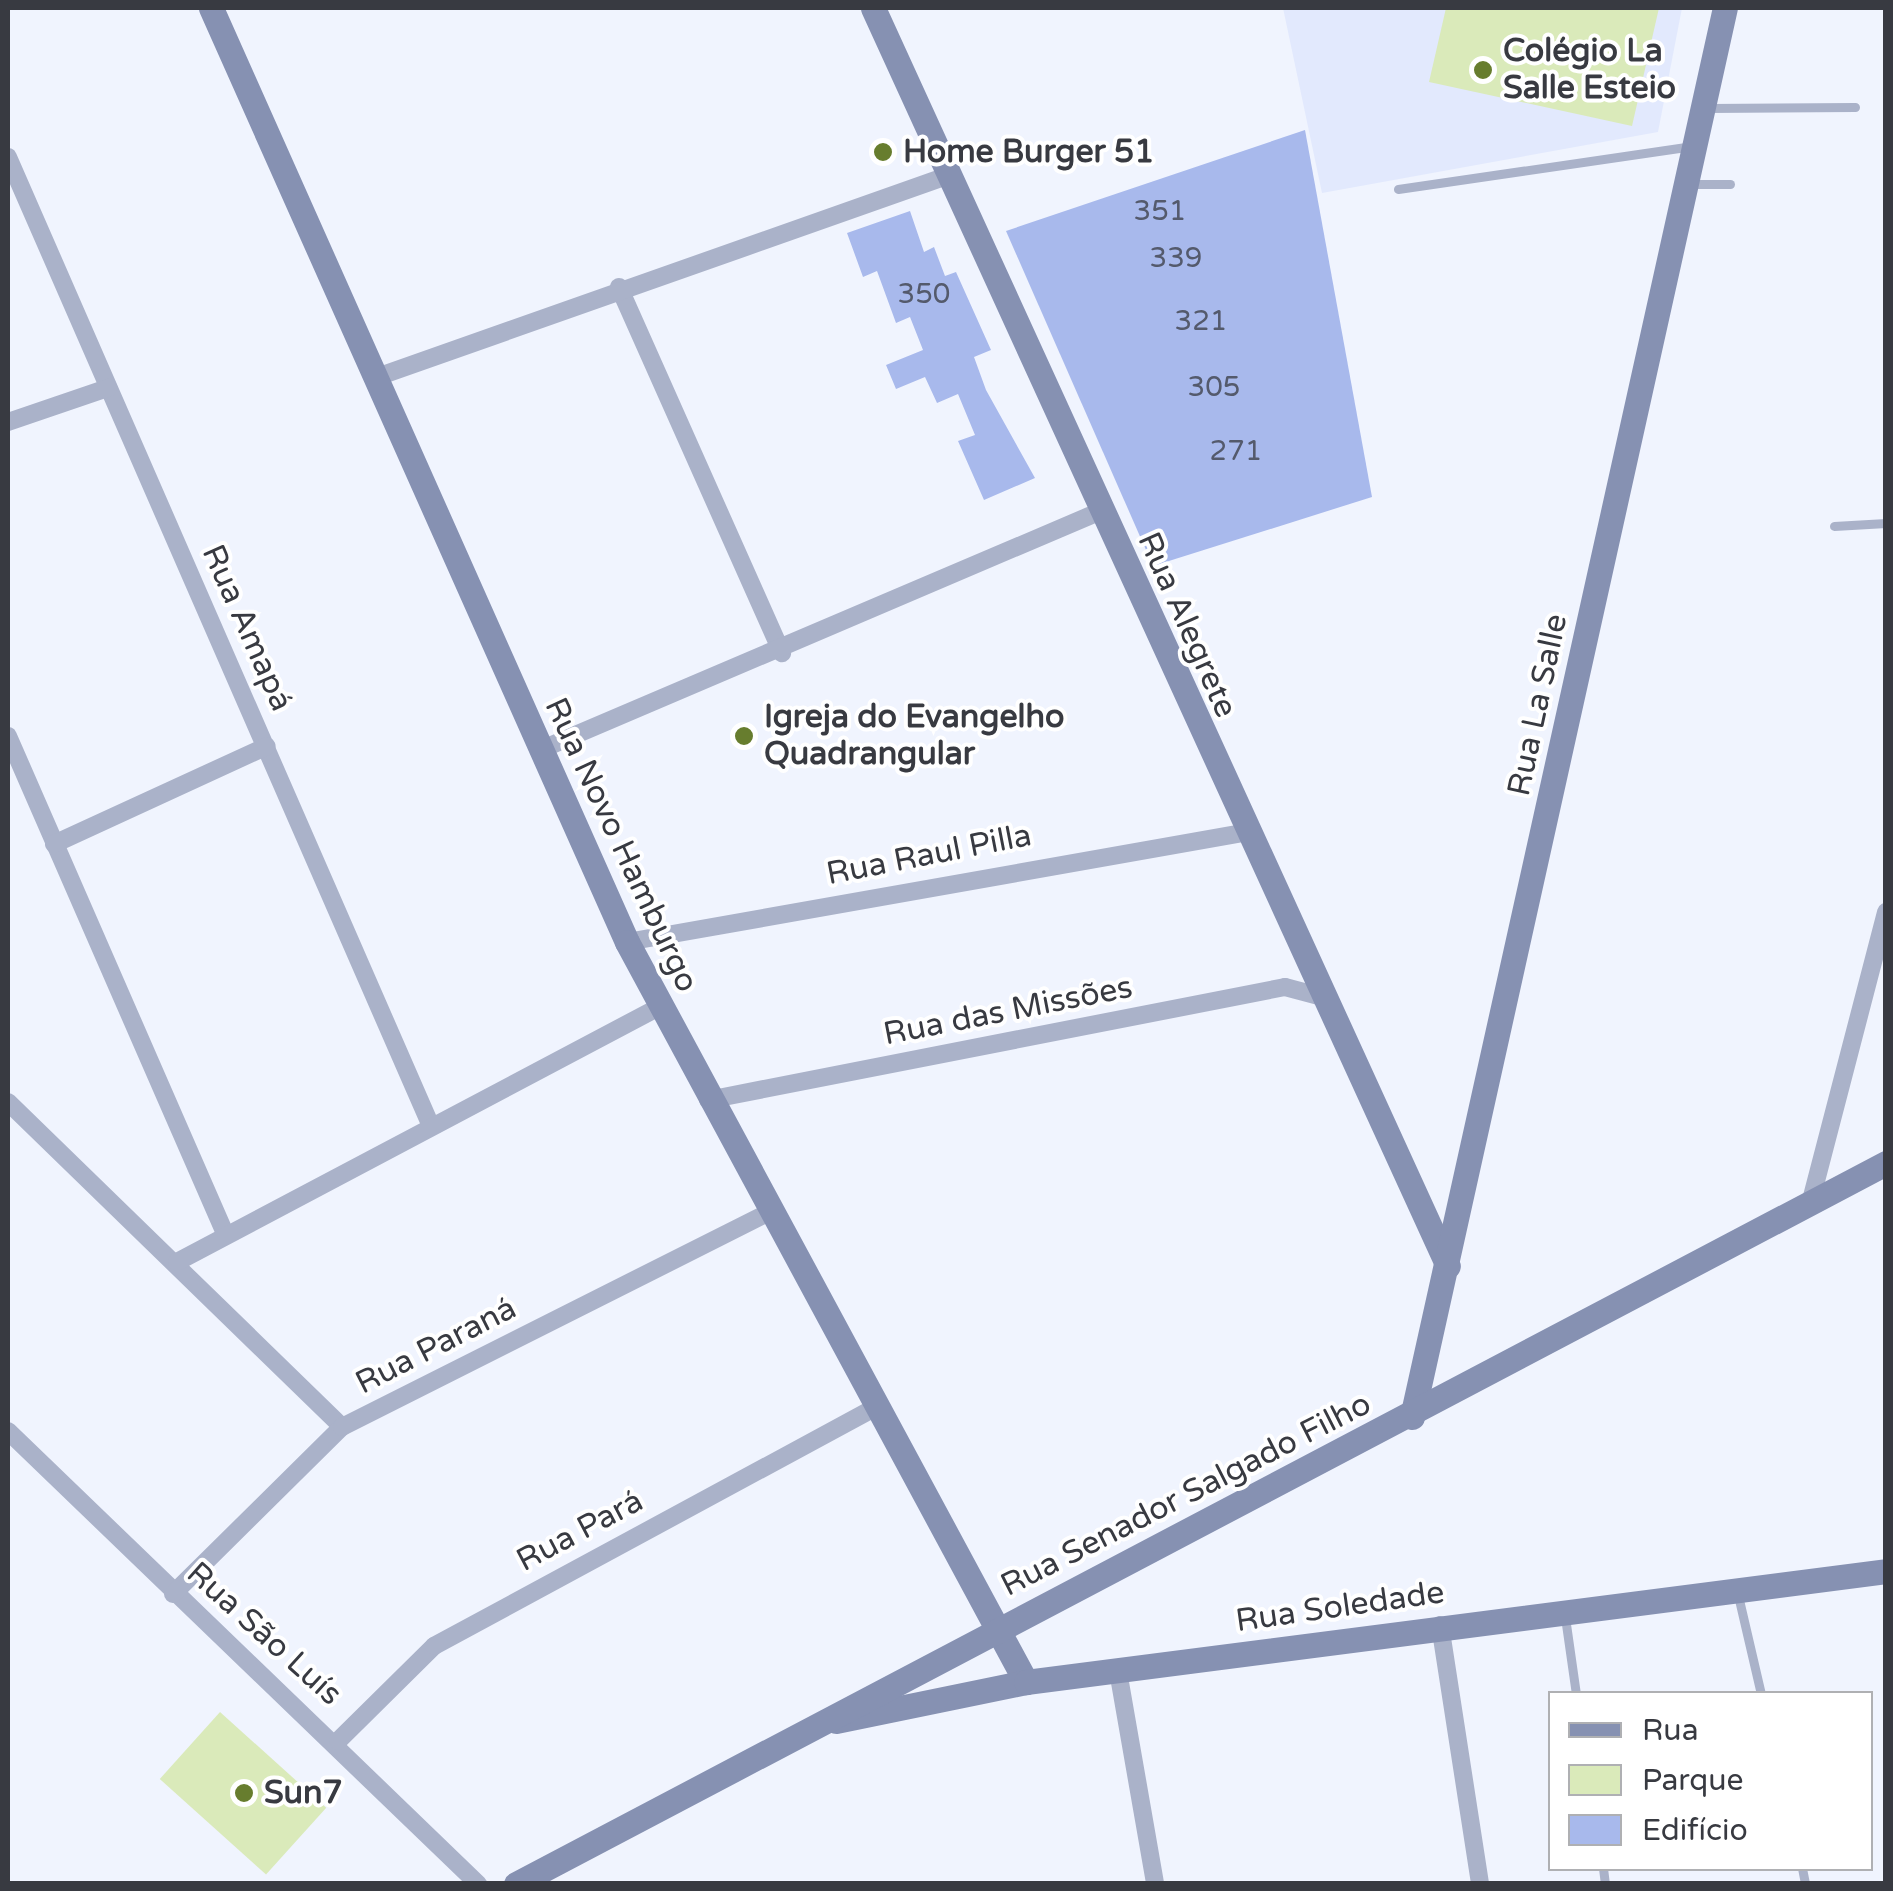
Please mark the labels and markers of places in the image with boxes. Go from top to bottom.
place label: Colégio La Salle Esteio [1503,33,1676,108]
marker: Colégio La Salle Esteio [1472,59,1494,81]
place label: Home Burger 51 [903,133,1154,171]
marker: Home Burger 51 [872,141,894,163]
place label: Igreja do Evangelho Quadrangular [764,699,1065,774]
marker: Igreja do Evangelho Quadrangular [733,725,755,747]
place label: Sun7 [264,1774,342,1812]
marker: Sun7 [233,1782,255,1804]

